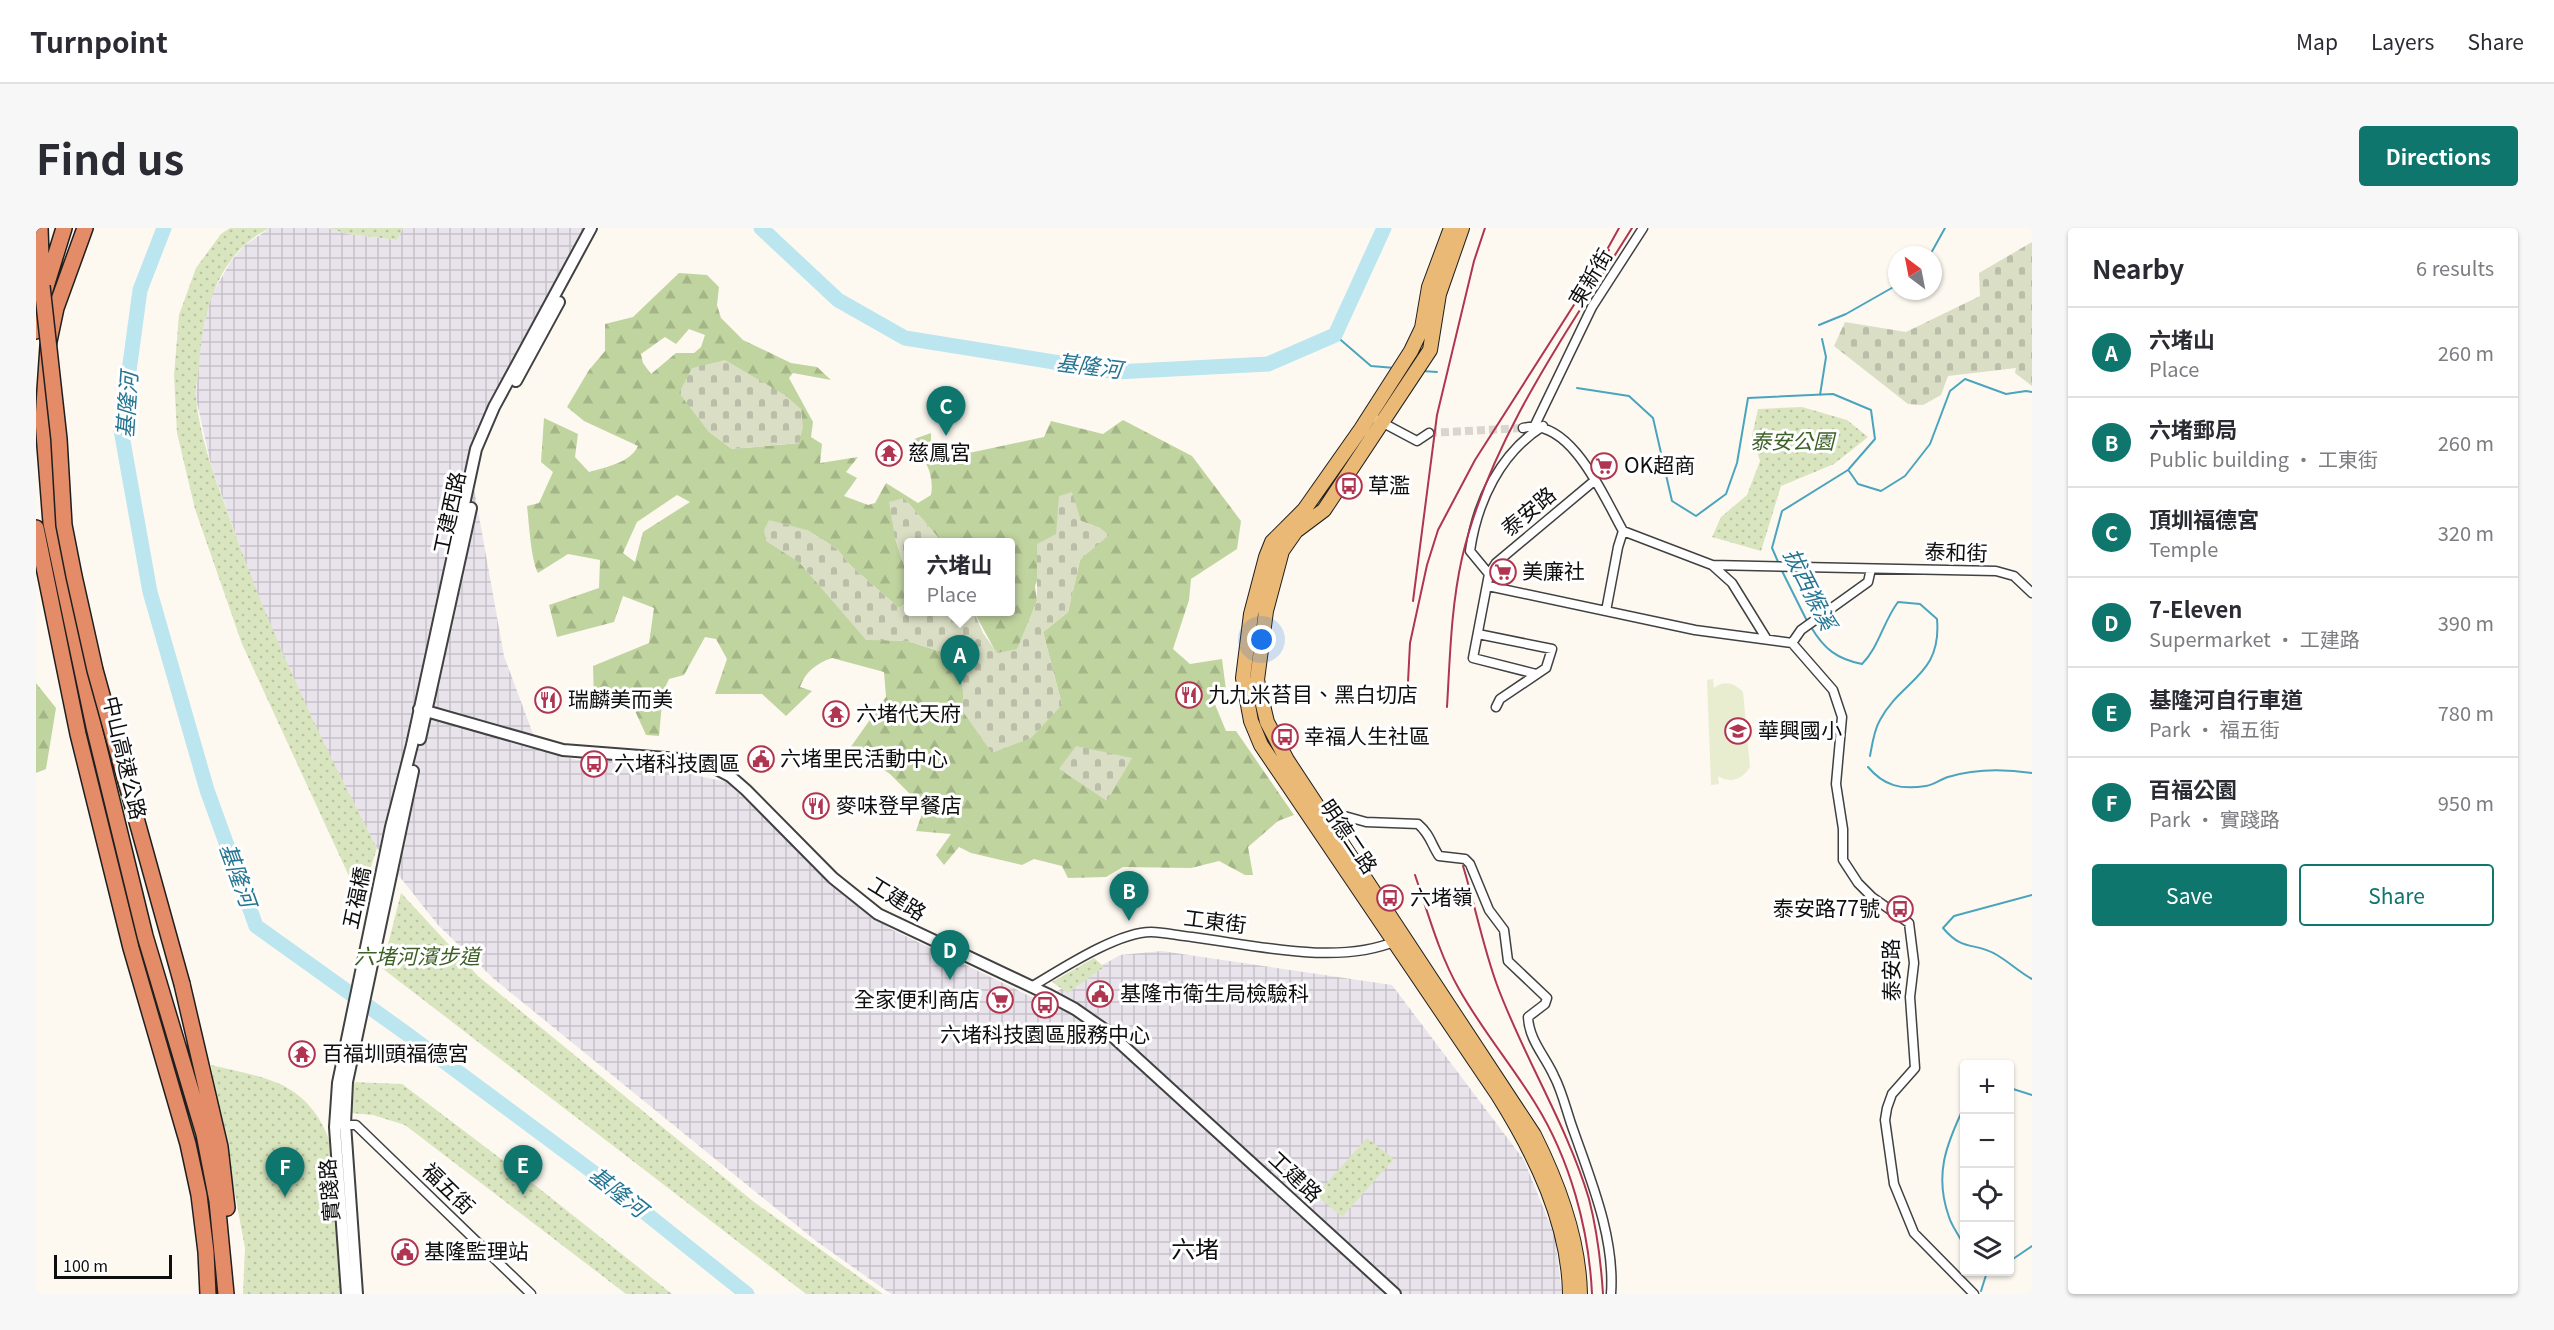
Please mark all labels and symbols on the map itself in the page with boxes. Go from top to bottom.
street label: 東新街 [1560,242,1618,312]
north arrow [1888,246,1942,300]
water label: 基隆河 [1055,344,1128,384]
water label: 基隆河 [107,367,144,439]
pin: C [926,386,966,436]
park label: 泰安公園 [1750,425,1837,455]
place label: 慈鳳宮 [908,436,971,466]
temple icon: 慈鳳宮 [874,438,904,468]
place label: OK超商 [1624,449,1695,479]
supermarket icon: OK超商 [1589,451,1619,481]
street label: 工建西路 [425,468,471,557]
place label: 草濫 [1368,469,1410,499]
bus stop icon: 草濫 [1334,471,1364,501]
street label: 泰安路 [1494,479,1561,542]
street label: 泰和街 [1924,535,1988,567]
water label: 拔西猴溪 [1778,542,1847,637]
place label: 美廉社 [1522,555,1585,585]
supermarket icon: 美廉社 [1488,557,1518,587]
your location [1247,625,1276,654]
pin: A [940,636,980,685]
place label: 九九米苔目、黑白切店 [1208,678,1418,708]
restaurant icon: 九九米苔目、黑白切店 [1174,680,1204,710]
place label: 瑞麟美而美 [568,683,673,713]
restaurant icon: 瑞麟美而美 [533,685,563,715]
street label: 中山高速公路 [97,693,155,822]
place label: 六堵代天府 [856,697,961,727]
temple icon: 六堵代天府 [821,699,851,729]
place label: 華興國小 [1758,714,1842,744]
school or university icon: 華興國小 [1723,716,1753,746]
place label: 幸福人生社區 [1304,720,1430,750]
bus stop icon: 幸福人生社區 [1270,722,1300,752]
place label: 六堵里民活動中心 [780,742,948,772]
public building icon: 六堵里民活動中心 [746,744,776,774]
place label: 六堵科技園區 [614,747,740,777]
bus stop icon: 六堵科技園區 [579,749,609,779]
place label: 麥味登早餐店 [836,789,962,819]
restaurant icon: 麥味登早餐店 [801,791,831,821]
street label: 明德二路 [1314,793,1386,879]
water label: 基隆河 [214,838,268,915]
street label: 五福橋 [334,864,376,932]
street label: 工建路 [863,868,933,927]
pin: B [1110,872,1148,921]
place label: 六堵嶺 [1410,881,1473,911]
bus stop icon: 六堵嶺 [1375,883,1405,913]
place label: 泰安路77號 [1773,892,1880,922]
bus stop icon: 泰安路77號 [1885,894,1915,924]
street label: 工東街 [1182,901,1248,939]
pin: D [930,930,970,980]
street label: 泰安路 [1874,938,1906,1002]
park label: 六堵河濱步道 [354,940,483,970]
place label: 基隆市衛生局檢驗科 [1120,977,1309,1007]
public building icon: 基隆市衛生局檢驗科 [1085,979,1115,1009]
place label: 全家便利商店 [854,983,980,1013]
supermarket icon: 全家便利商店 [985,985,1015,1015]
bus stop icon: 六堵科技園區服務中心 [1030,990,1060,1020]
place label: 六堵科技園區服務中心 [940,1018,1150,1048]
place label: 百福圳頭福德宮 [322,1037,469,1067]
temple icon: 百福圳頭福德宮 [287,1039,317,1069]
street label: 工建路 [1263,1143,1330,1208]
pin: E [504,1146,542,1195]
pin: F [266,1148,304,1197]
street label: 福五街 [416,1155,482,1220]
water label: 基隆河 [583,1157,658,1226]
street label: 實踐路 [311,1158,345,1223]
district label: 六堵 [1171,1230,1219,1265]
place label: 基隆監理站 [424,1235,529,1265]
public building icon: 基隆監理站 [390,1237,420,1267]
scale bar [54,1252,172,1280]

